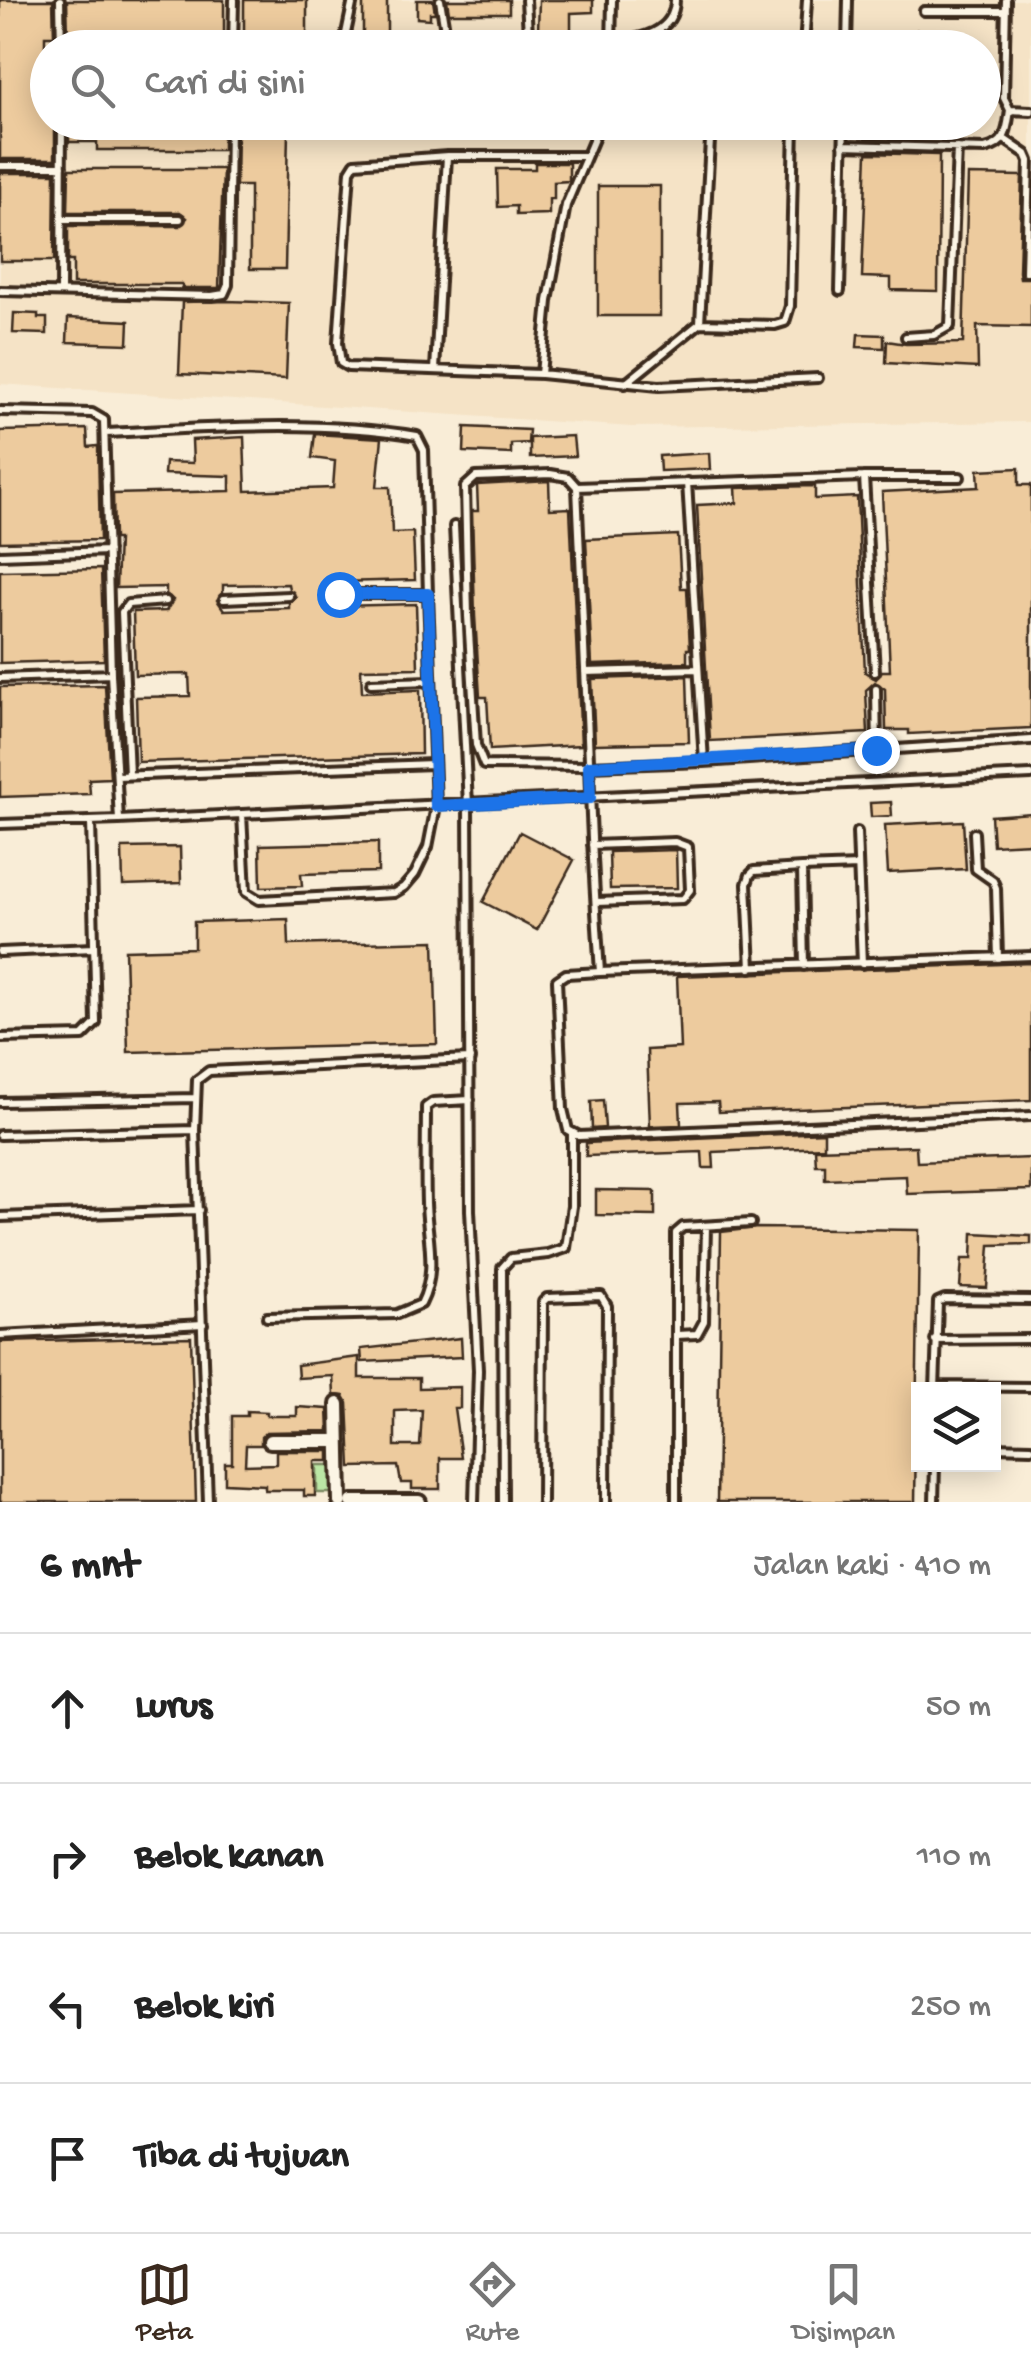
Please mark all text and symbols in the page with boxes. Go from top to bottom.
search box [30,30,1001,140]
icon: search [65,58,120,113]
text: Cari di sini [145,63,305,107]
route start [317,572,363,618]
route end [854,728,900,774]
map controls [911,1382,1001,1472]
button: layers [911,1382,1001,1472]
text: 6 mnt [40,1543,138,1592]
text: Jalan kaki · 410 m [754,1548,991,1586]
icon: ahead [40,1681,95,1736]
text: Lurus [135,1686,212,1730]
text: 50 m [926,1689,991,1727]
icon: right [40,1831,95,1886]
text: Belok kanan [135,1836,323,1880]
text: 110 m [917,1839,991,1877]
icon: left [40,1981,95,2036]
text: Belok kiri [135,1986,275,2030]
text: 250 m [910,1989,991,2027]
icon: arrive [40,2131,95,2186]
text: Tiba di tujuan [135,2136,349,2180]
tab: Peta [136,2257,193,2350]
tab: Rute [465,2257,520,2350]
tab: Disimpan [792,2257,895,2350]

